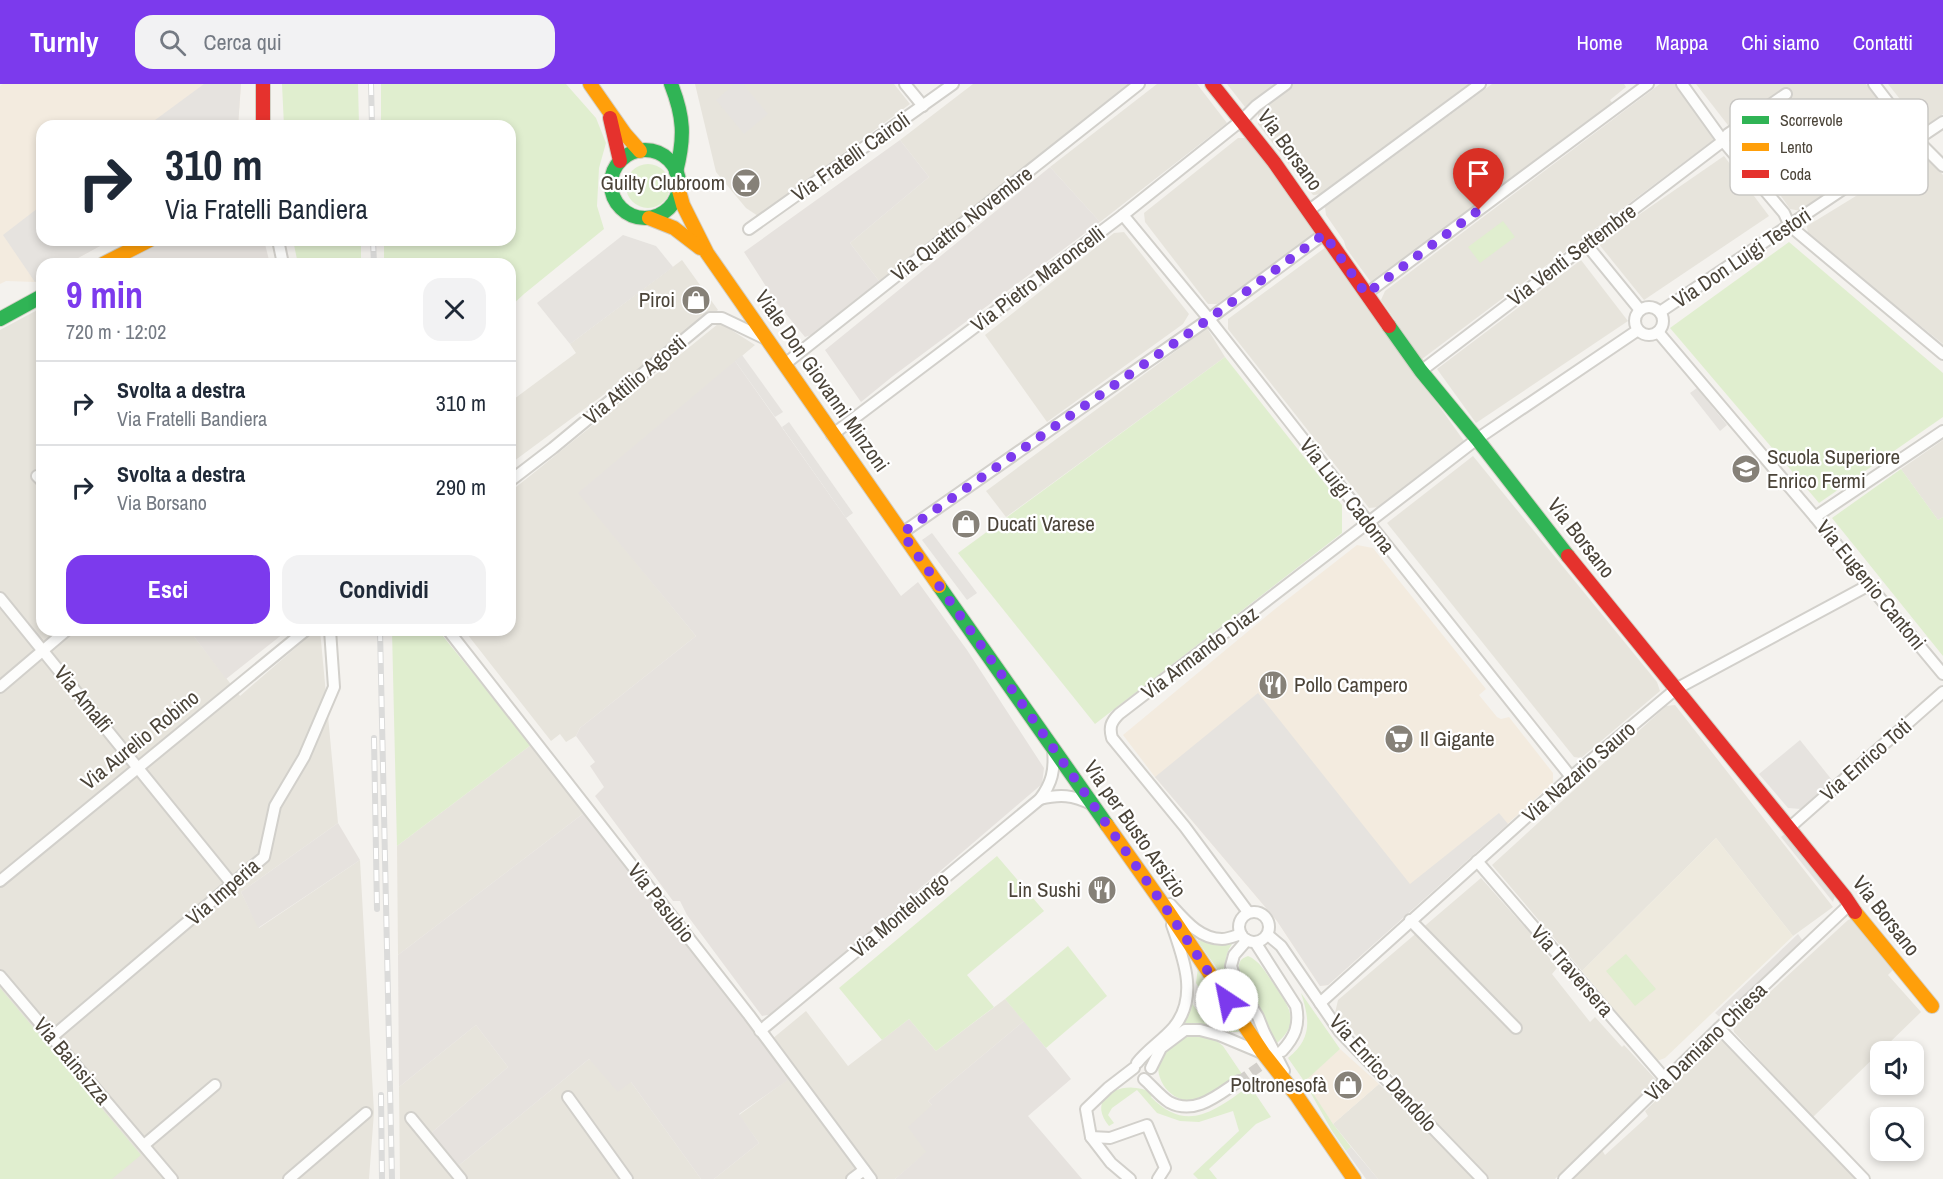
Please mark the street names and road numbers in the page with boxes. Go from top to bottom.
street label: Via Borsano [1251,103,1330,196]
street label: Via Fratelli Cairoli [786,105,916,208]
street label: Via Quattro Novembre [885,159,1038,288]
street label: Via Venti Settembre [1502,197,1642,312]
street label: Via Don Luigi Testori [1667,200,1817,315]
street label: Via Pietro Maroncelli [965,219,1111,338]
street label: Viale Don Giovanni Minzoni [749,284,896,478]
street label: Via Attilio Agosti [577,328,692,431]
street label: Via Luigi Cadorna [1293,432,1402,560]
street label: Via Borsano [1541,492,1622,584]
street label: Via Eugenio Cantoni [1810,514,1933,656]
street label: Via Armando Diaz [1135,599,1264,706]
street label: Via Amalfi [48,659,119,738]
street label: Via Aurelio Robino [74,683,205,796]
street label: Via Enrico Toti [1814,712,1918,807]
street label: Via Nazario Sauro [1516,714,1642,829]
street label: Via per Busto Arsizio [1077,754,1194,903]
street label: Via Imperia [180,851,266,932]
street label: Via Pasubio [621,857,702,948]
street label: Via Montelungo [844,865,955,964]
street label: Via Borsano [1846,870,1927,962]
street label: Via Traversera [1524,919,1621,1023]
street label: Via Damiano Chiesa [1638,975,1773,1107]
street label: Via Enrico Dandolo [1323,1008,1444,1138]
street label: Via Bainsizza [27,1011,118,1111]

